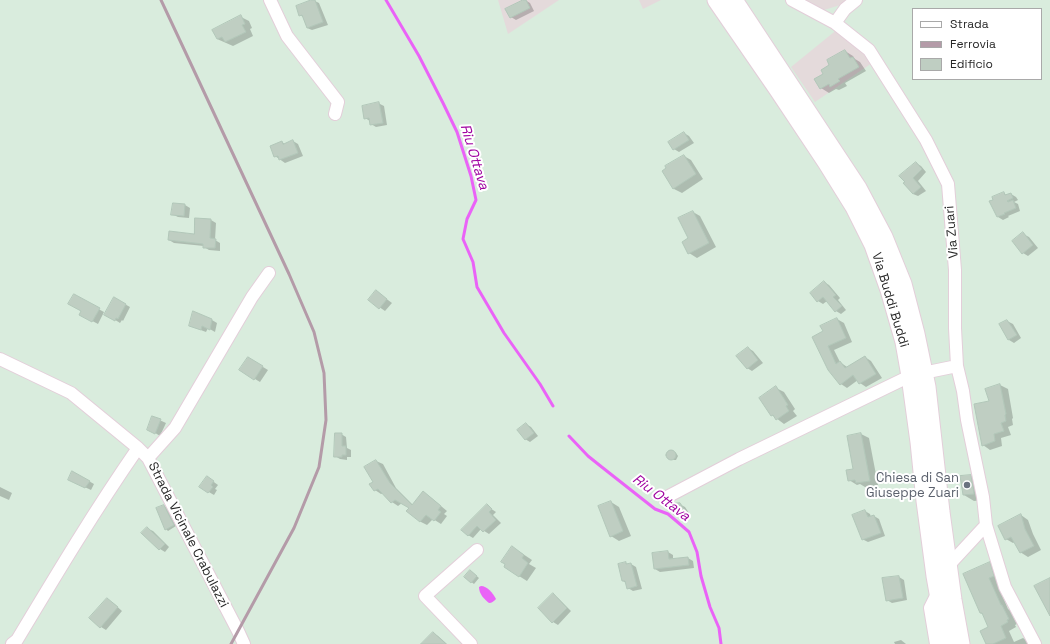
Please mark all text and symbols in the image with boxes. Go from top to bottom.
legend [912,8,1042,80]
text: Strada [950,16,989,32]
text: Ferrovia [950,36,996,52]
text: Edificio [950,56,993,72]
water label: Riu Ottava [456,122,492,192]
street label: Via Zuari [942,205,962,259]
street label: Via Buddi Buddi [868,251,912,349]
street label: Strada Vicinale Crabulazzi [144,460,232,610]
place label: Chiesa di San Giuseppe Zuari [866,470,959,501]
water label: Riu Ottava [629,471,693,525]
marker: Chiesa di San Giuseppe Zuari [962,480,972,490]

